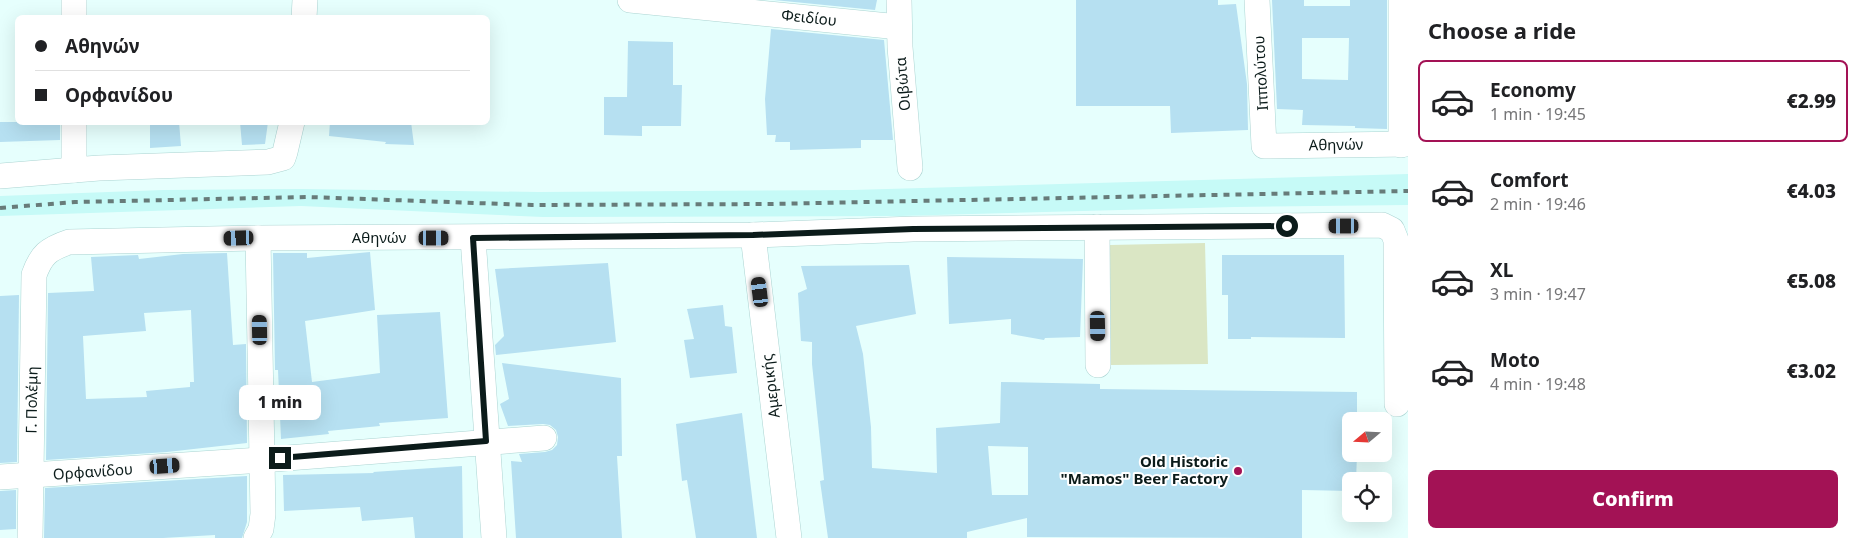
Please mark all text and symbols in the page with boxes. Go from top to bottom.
street label: Φειδίου [780,4,838,30]
text: Choose a ride [1428,15,1576,45]
text: Αθηνών [65,33,139,59]
street label: Ιππολύτου [1248,35,1272,111]
street label: Οιβώτα [890,56,914,112]
text: Economy [1490,77,1576,103]
icon: car [1430,79,1475,124]
text: Ορφανίδου [65,82,173,108]
text: €2.99 [1787,88,1836,114]
text: 1 min · 19:45 [1490,103,1586,125]
street label: Αθηνών [1309,134,1364,154]
text: Comfort [1490,167,1569,193]
icon: car [1430,169,1475,214]
text: €4.03 [1787,178,1836,204]
text: 2 min · 19:46 [1490,193,1586,215]
route start [1276,215,1298,237]
car [1329,219,1359,234]
street label: Αθηνών [352,227,407,247]
car [223,230,254,246]
car [419,231,449,246]
text: XL [1490,257,1513,283]
icon: car [1430,259,1475,304]
text: €5.08 [1787,268,1836,294]
car [750,276,769,308]
text: 3 min · 19:47 [1490,283,1586,305]
car [1090,311,1105,341]
car [252,315,267,345]
text: Moto [1490,347,1540,373]
icon: car [1430,349,1475,394]
street label: Αμερικής [756,353,784,419]
text: €3.02 [1787,358,1836,384]
street label: Γ. Πολέμη [20,366,42,434]
text: 4 min · 19:48 [1490,373,1586,395]
callout: 1 min [239,386,321,420]
text: 1 min [258,391,302,413]
north arrow [1342,412,1392,462]
map controls [1342,412,1392,522]
route end [269,447,291,469]
place label: Old Historic "Mamos" Beer Factory [1060,451,1228,488]
car [149,457,180,475]
street label: Ορφανίδου [52,458,134,484]
marker: Old Historic "Mamos" Beer Factory [1232,465,1244,477]
button: Confirm [1428,470,1838,528]
button: locate [1342,472,1392,522]

